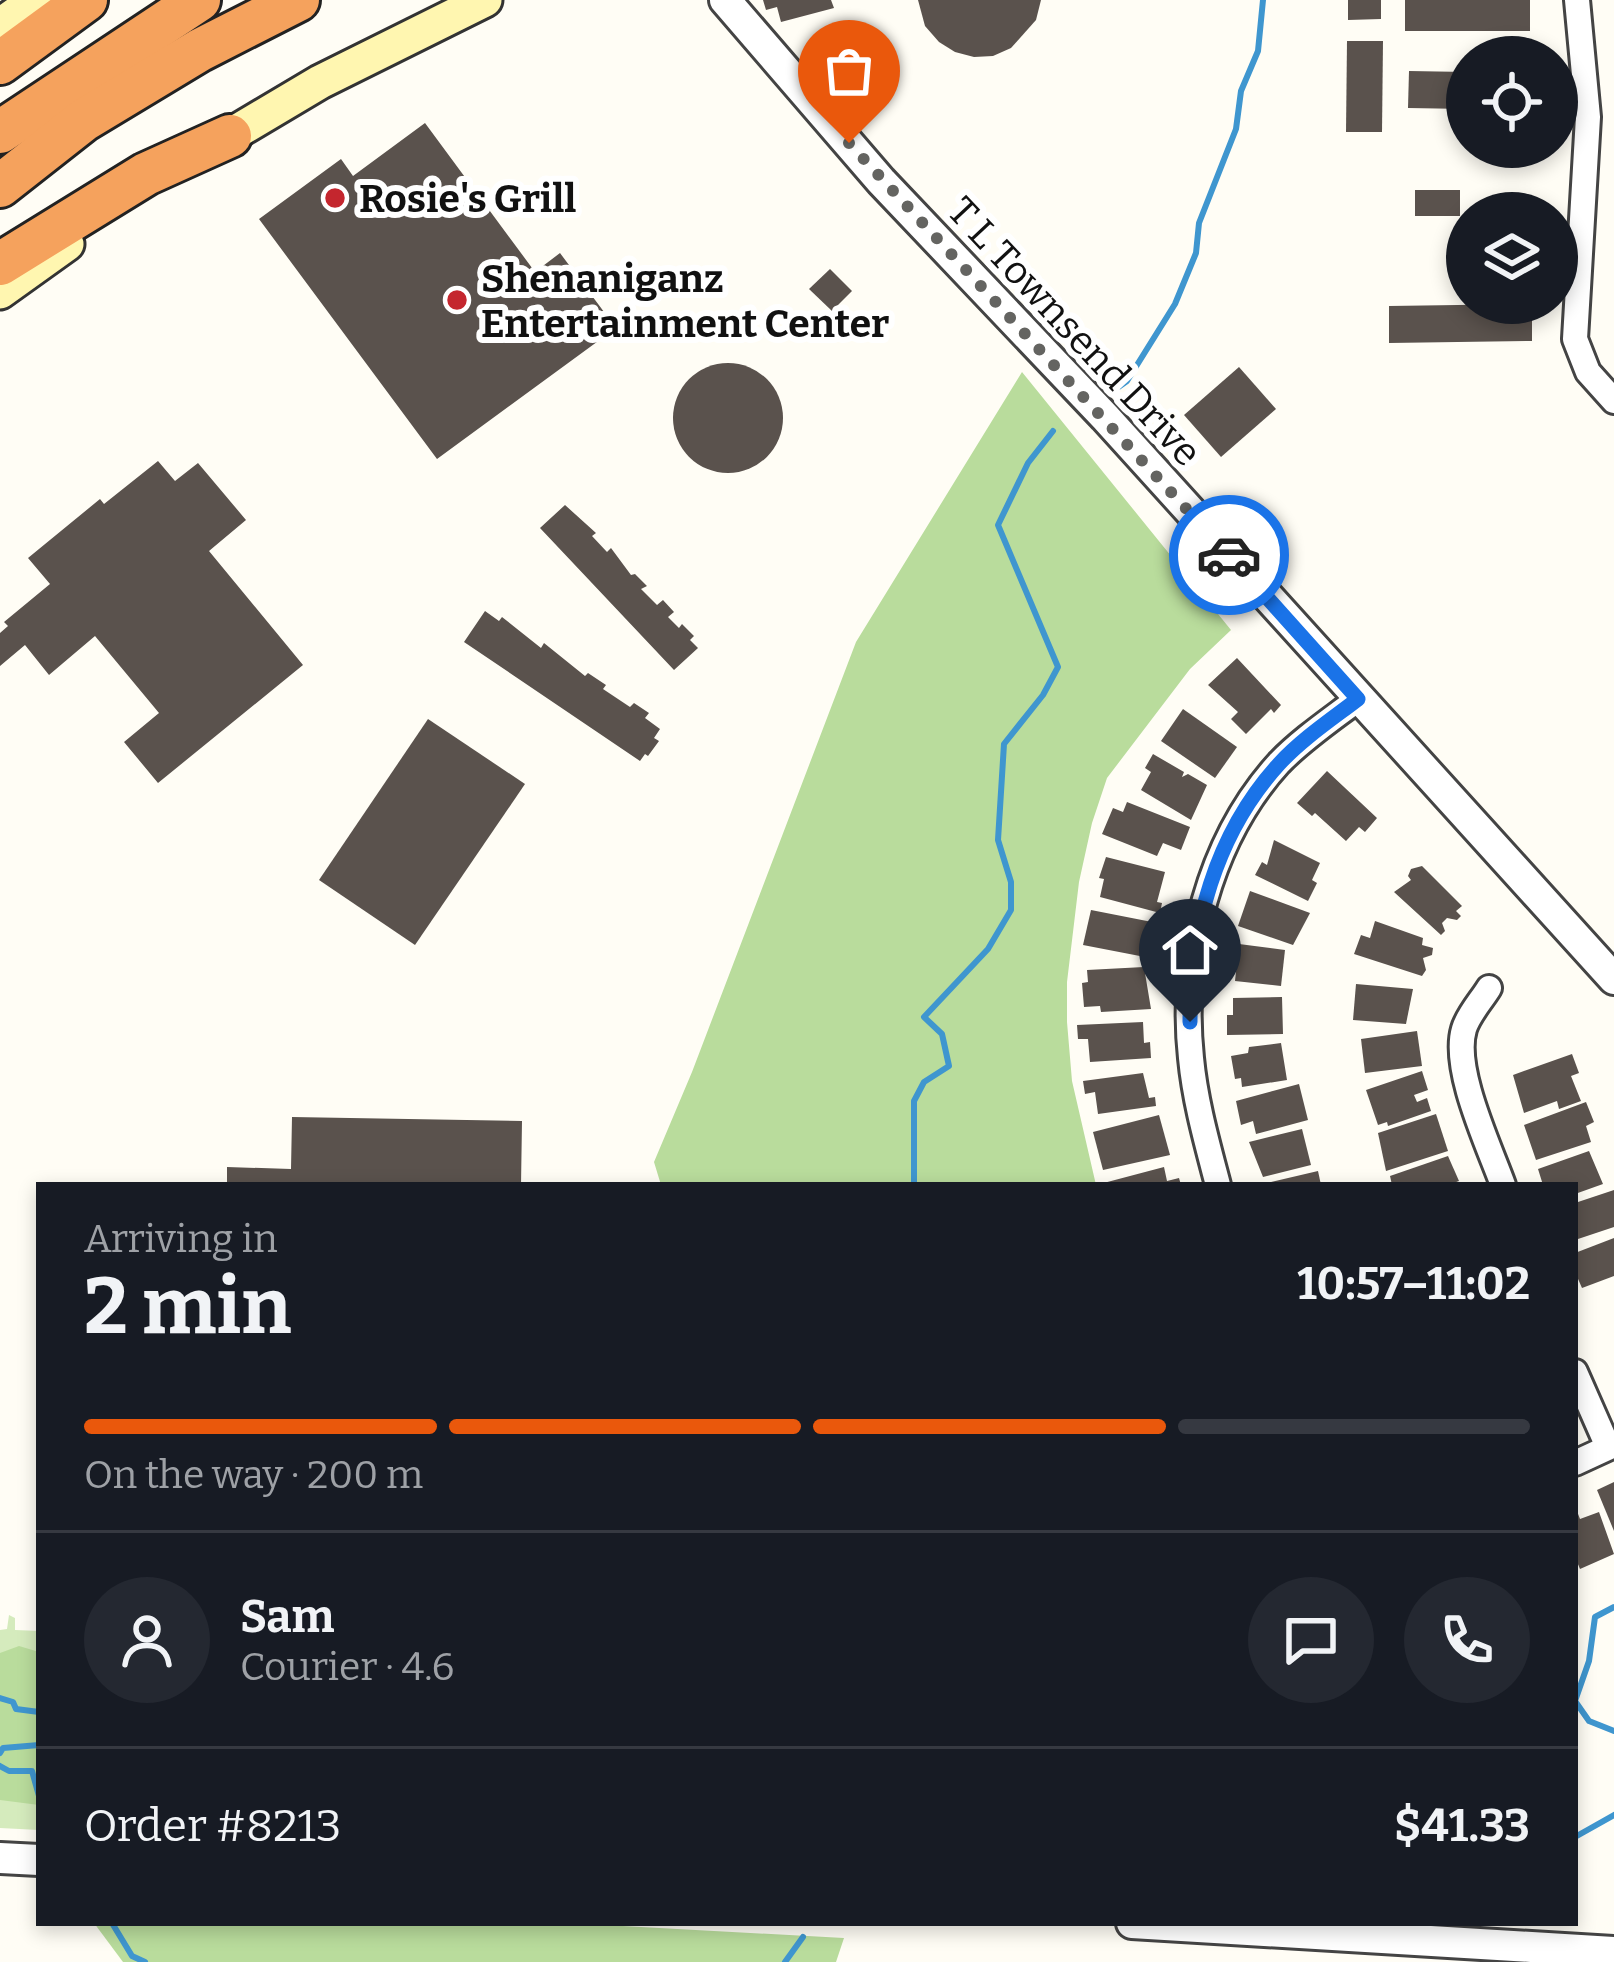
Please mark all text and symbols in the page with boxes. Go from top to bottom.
pin [798,20,900,143]
map controls [1446,36,1578,324]
button: locate [1446,36,1578,168]
icon: bag [816,38,882,104]
place label: Rosie's Grill [359,176,576,222]
marker: Rosie's Grill [322,185,348,211]
street label: T L Townsend Drive [938,188,1210,475]
button: layers [1446,192,1578,324]
place label: Shenaniganz Entertainment Center [481,256,889,347]
marker: Shenaniganz Entertainment Center [444,287,470,313]
courier [1169,495,1289,615]
icon: car [1196,522,1262,588]
pin [1139,899,1241,1022]
icon: home [1157,917,1223,983]
text: Arriving in [84,1216,278,1262]
text: 10:57–11:02 [1297,1257,1530,1311]
text: 2 min [84,1260,291,1354]
text: On the way · 200 m [84,1452,423,1498]
button: person [84,1577,210,1703]
button: chat [1248,1577,1374,1703]
button: phone [1404,1577,1530,1703]
text: Sam [240,1590,334,1644]
text: Courier · 4.6 [240,1644,455,1690]
text: Order #8213 [84,1799,341,1853]
text: $41.33 [1394,1799,1530,1853]

